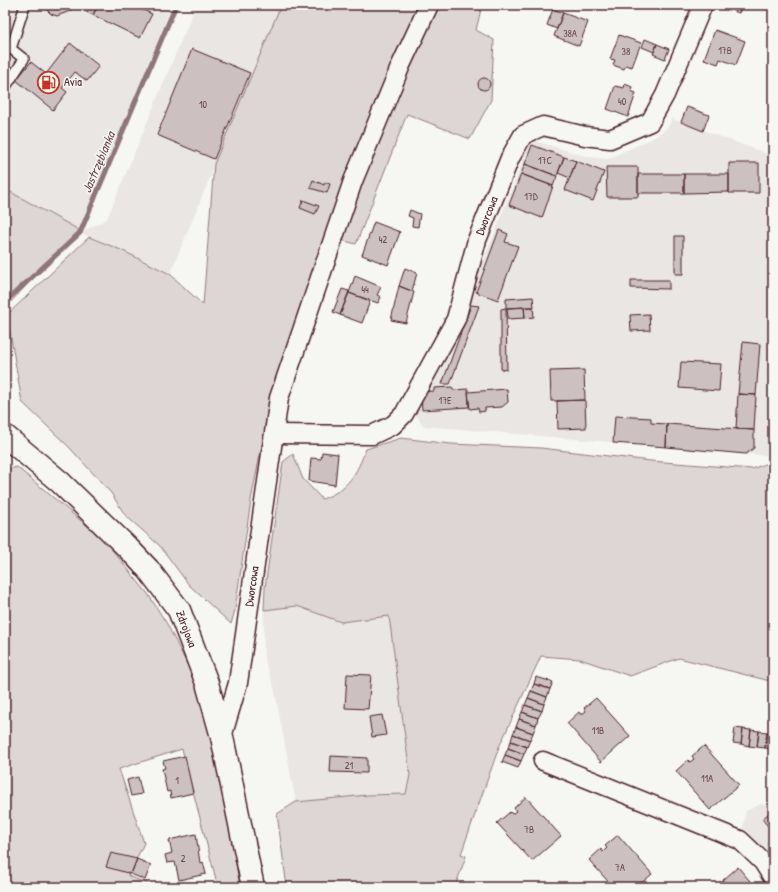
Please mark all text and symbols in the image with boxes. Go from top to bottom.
house number: 38A [563,27,577,40]
house number: 17B [718,44,732,57]
house number: 38 [622,45,630,58]
fuel station icon: Avia [35,69,61,95]
place label: Avia [64,73,82,90]
house number: 40 [618,95,627,108]
house number: 10 [199,98,208,111]
water label: Jastrzębianka [77,127,120,195]
house number: 17C [538,154,553,167]
house number: 17D [524,190,538,203]
street label: Dworcowa [471,193,502,238]
house number: 42 [379,233,388,246]
house number: 44 [361,283,369,296]
house number: 17E [439,394,452,407]
street label: Dworcowa [240,565,263,608]
street label: Zdrojowa [172,608,202,650]
house number: 11B [592,724,604,737]
house number: 21 [345,759,354,772]
house number: 11A [701,772,713,785]
house number: 1 [175,774,179,787]
house number: 7B [524,823,534,836]
house number: 2 [181,852,186,865]
house number: 7A [615,861,625,874]

